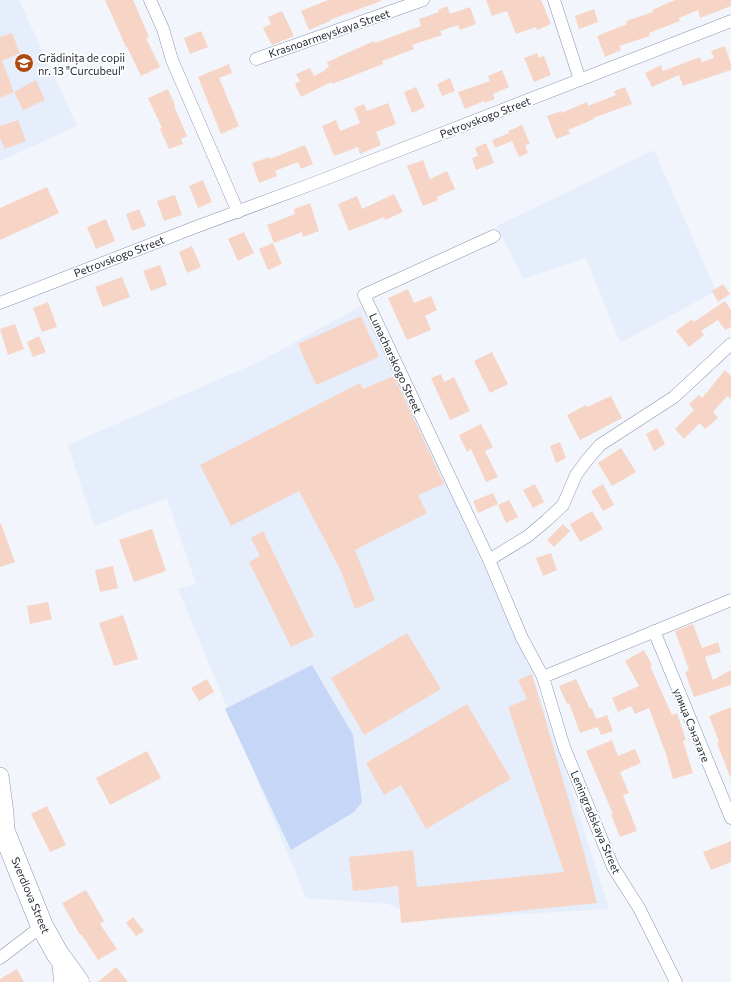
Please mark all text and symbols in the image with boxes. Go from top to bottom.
street label: Krasnoarmeyskaya Street [267,6,392,60]
place label: Grădinița de copii nr. 13 "Curcubeul" [38,51,125,77]
school or university icon: Grădinița de copii nr. 13 "Curcubeul" [13,52,35,74]
street label: Petrovskogo Street [438,94,533,140]
street label: Petrovskogo Street [72,233,167,279]
street label: Lunacharskogo Street [367,311,425,416]
street label: улица Сэнэтате [671,686,713,764]
street label: Leningradskaya Street [568,768,624,876]
street label: Sverdlova Street [9,855,53,936]

